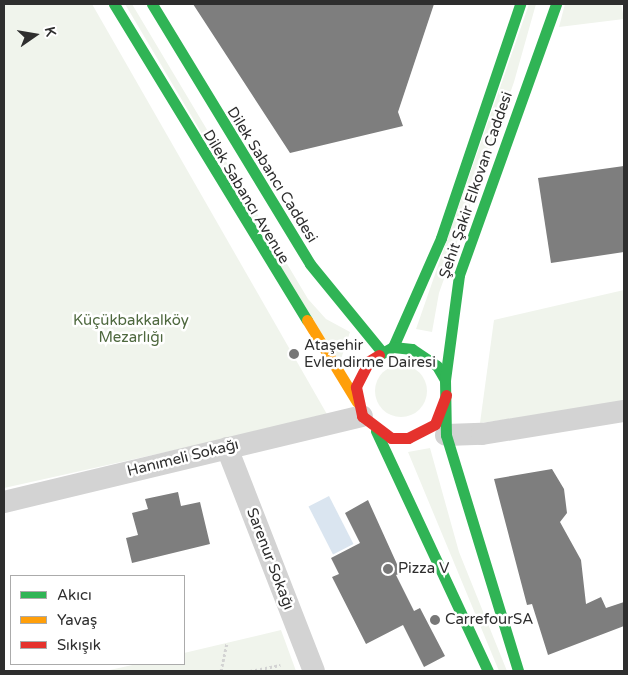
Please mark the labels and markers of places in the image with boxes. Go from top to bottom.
place label: Ataşehir Evlendirme Dairesi [304,336,436,371]
marker: Ataşehir Evlendirme Dairesi [288,348,300,360]
place label: Pizza V [398,560,449,578]
marker: Pizza V [382,563,394,575]
place label: CarrefourSA [445,611,533,629]
marker: CarrefourSA [429,614,441,626]

